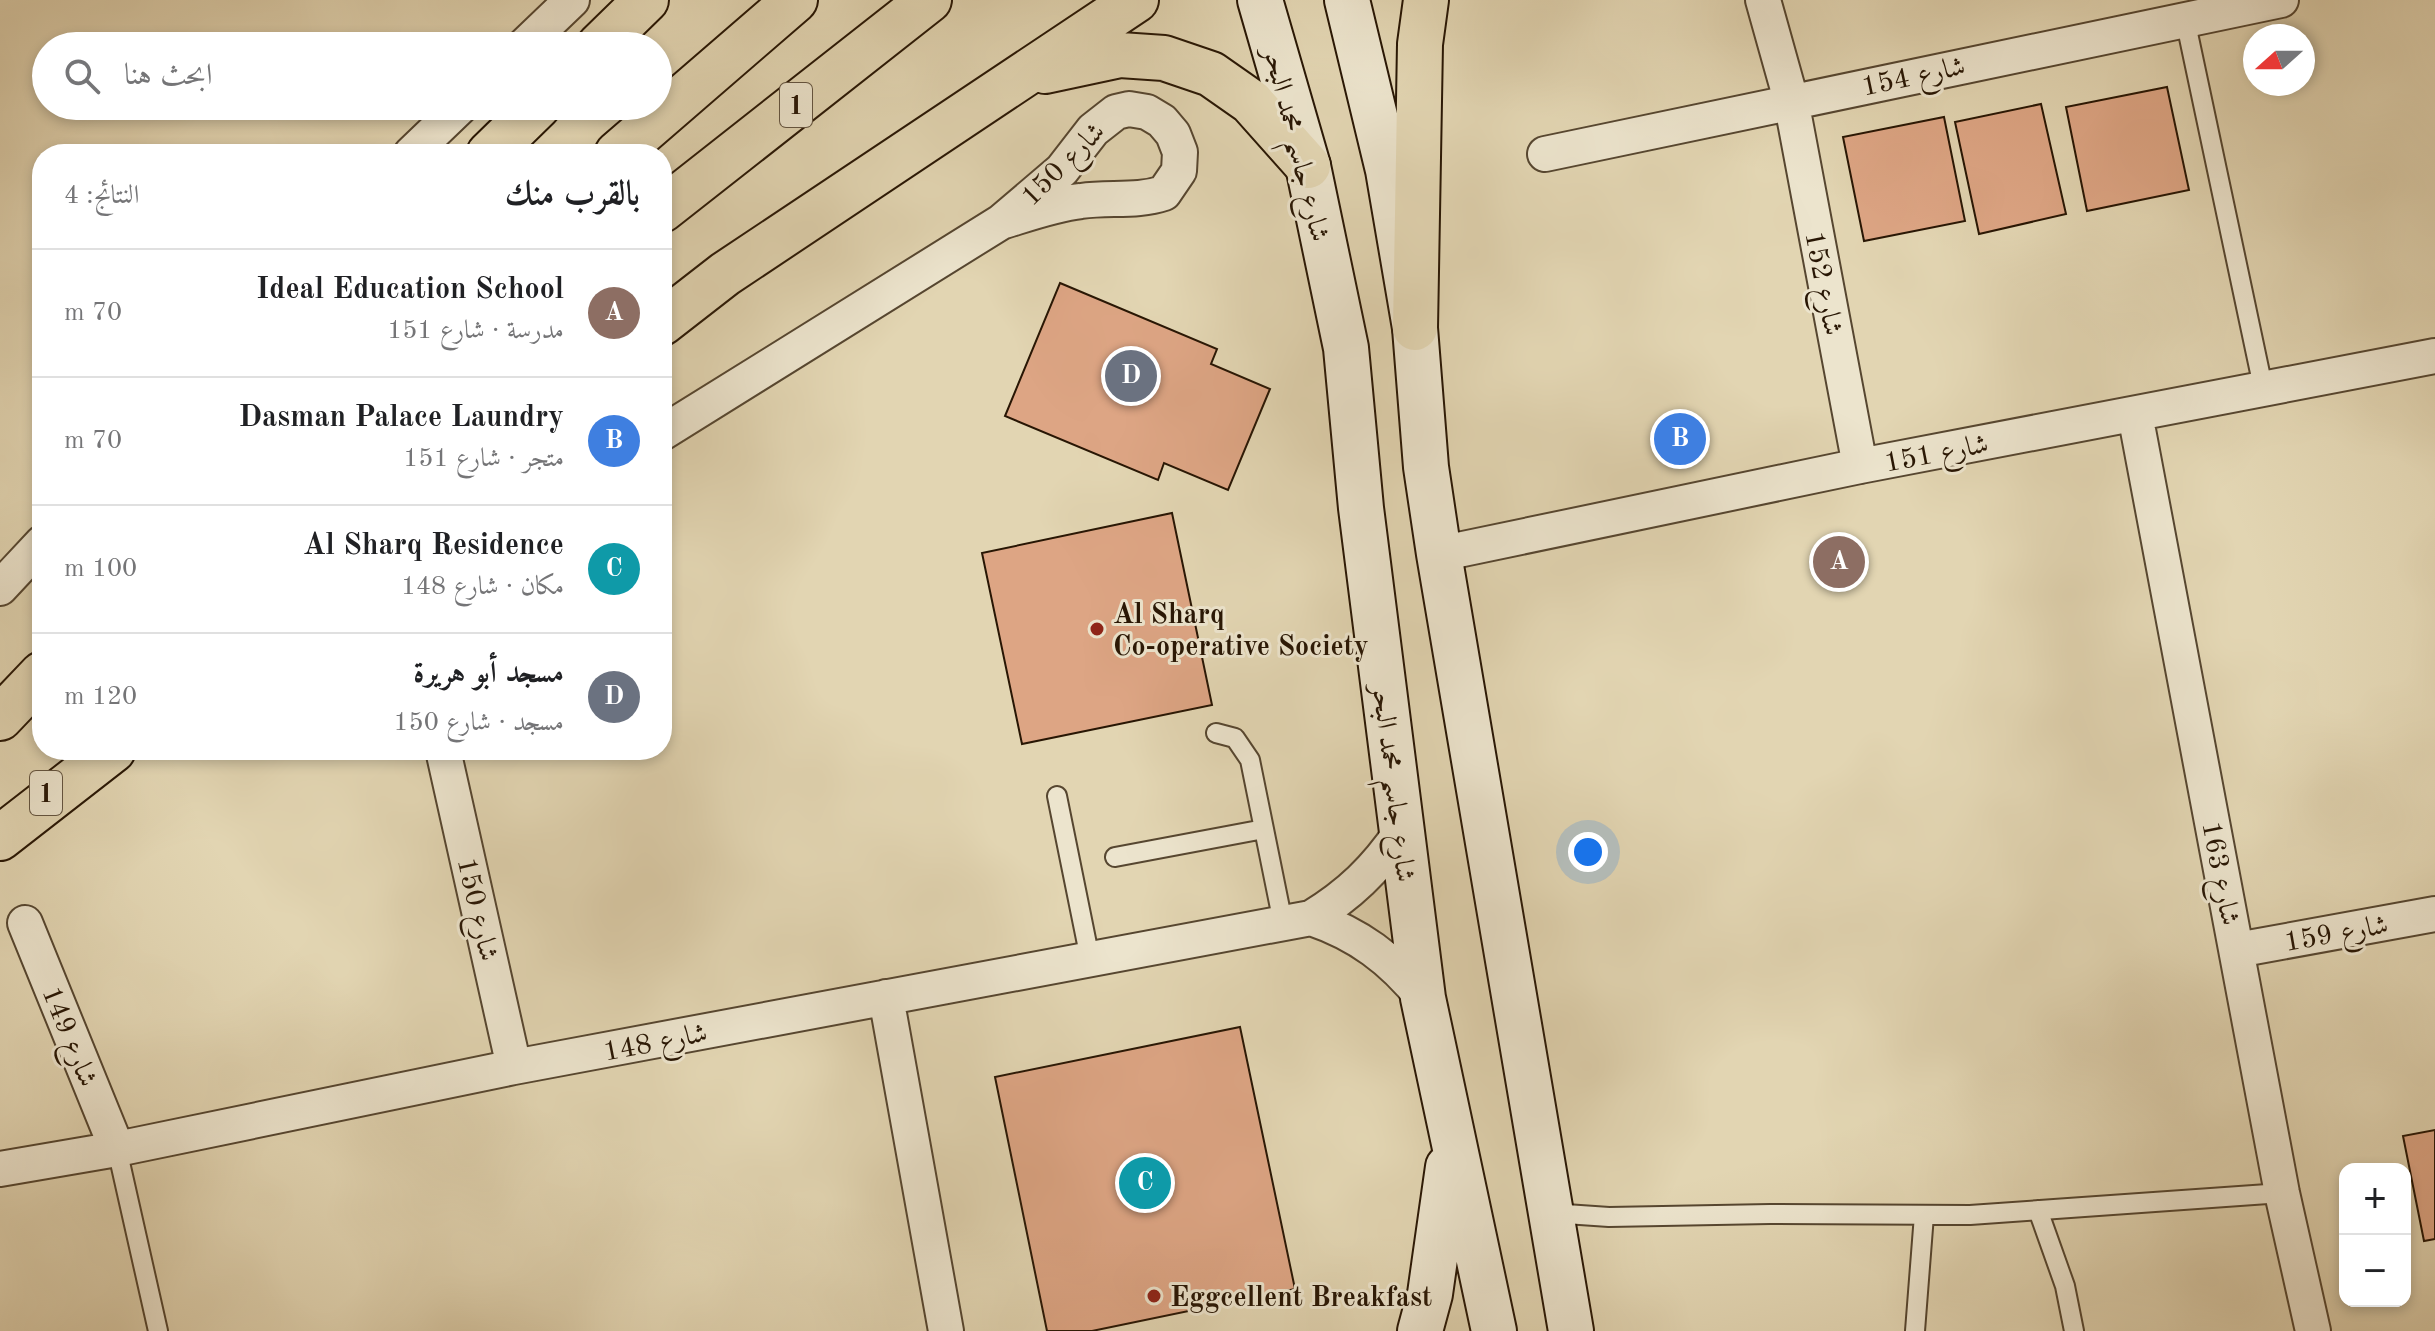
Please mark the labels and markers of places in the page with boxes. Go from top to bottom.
pin: D [1105,346,1157,406]
pin: B [1654,409,1706,469]
pin: A [1813,532,1865,592]
place label: Al Sharq Co-operative Society [1113,602,1369,662]
marker: Al Sharq Co-operative Society [1088,620,1106,638]
pin: C [1119,1153,1171,1213]
place label: Eggcellent Breakfast [1170,1285,1432,1313]
marker: Eggcellent Breakfast [1145,1287,1163,1305]

